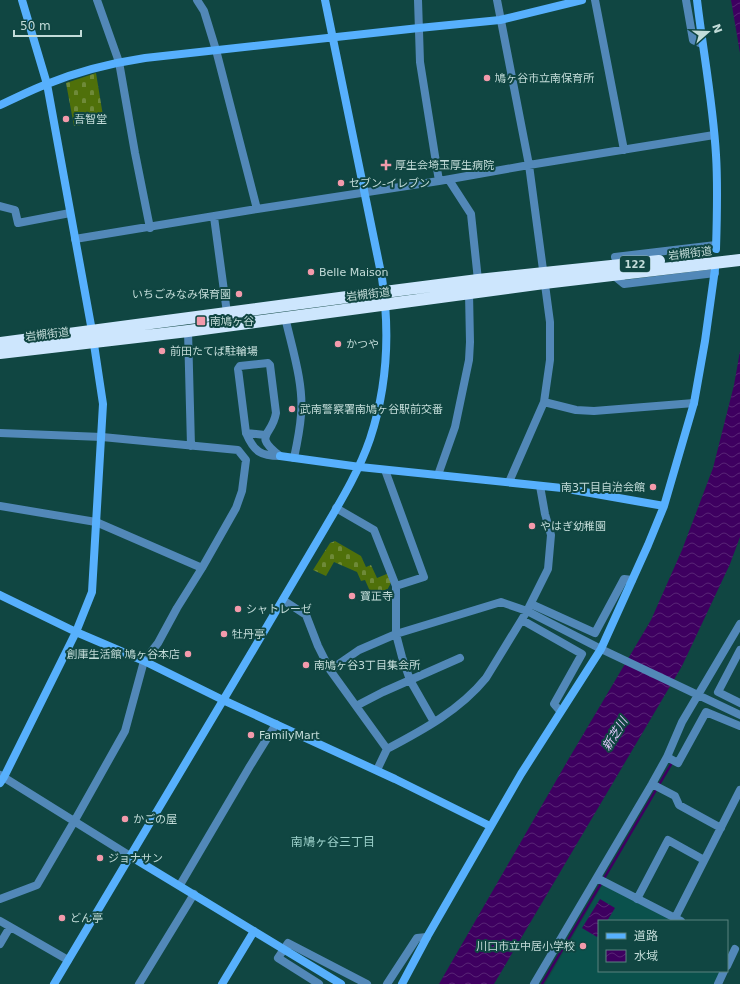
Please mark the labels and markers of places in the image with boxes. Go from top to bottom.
place label: 鳩ヶ谷市立南保育所 [495,72,595,85]
marker: 鳩ヶ谷市立南保育所 [482,73,492,83]
place label: 吾智堂 [74,113,107,126]
marker: 吾智堂 [61,114,71,124]
marker: 厚生会埼玉厚生病院 [380,159,392,171]
place label: 厚生会埼玉厚生病院 [395,159,494,172]
place label: セブン-イレブン [349,177,430,190]
marker: セブン-イレブン [336,178,346,188]
place label: Belle Maison [319,266,388,279]
marker: Belle Maison [306,267,316,277]
place label: いちごみなみ保育園 [132,288,231,301]
marker: いちごみなみ保育園 [234,289,244,299]
marker: 南鳩ヶ谷 [195,315,207,327]
place label: 南鳩ヶ谷 [210,315,254,328]
place label: かつや [346,338,379,351]
marker: かつや [333,339,343,349]
place label: 前田たてば駐輪場 [170,345,258,358]
marker: 前田たてば駐輪場 [157,346,167,356]
place label: 武南警察署南鳩ヶ谷駅前交番 [300,403,443,416]
marker: 武南警察署南鳩ヶ谷駅前交番 [287,404,297,414]
place label: 南3丁目自治会館 [561,481,645,494]
marker: 南3丁目自治会館 [648,482,658,492]
place label: やはぎ幼稚園 [540,520,606,533]
marker: やはぎ幼稚園 [527,521,537,531]
place label: 寶正寺 [360,590,393,603]
marker: 寶正寺 [347,591,357,601]
place label: シャトレーゼ [246,603,312,616]
marker: シャトレーゼ [233,604,243,614]
place label: 牡丹亭 [232,628,265,641]
marker: 牡丹亭 [219,629,229,639]
place label: 創庫生活館 鳩ヶ谷本店 [67,648,180,661]
marker: 創庫生活館 鳩ヶ谷本店 [183,649,193,659]
place label: 南鳩ヶ谷3丁目集会所 [314,659,421,672]
marker: 南鳩ヶ谷3丁目集会所 [301,660,311,670]
place label: FamilyMart [259,729,320,742]
marker: FamilyMart [246,730,256,740]
place label: かごの屋 [133,813,177,826]
marker: かごの屋 [120,814,130,824]
place label: ジョナサン [108,852,163,865]
marker: ジョナサン [95,853,105,863]
place label: どん亭 [70,912,103,925]
marker: どん亭 [57,913,67,923]
place label: 川口市立中居小学校 [476,940,575,953]
marker: 川口市立中居小学校 [578,941,588,951]

